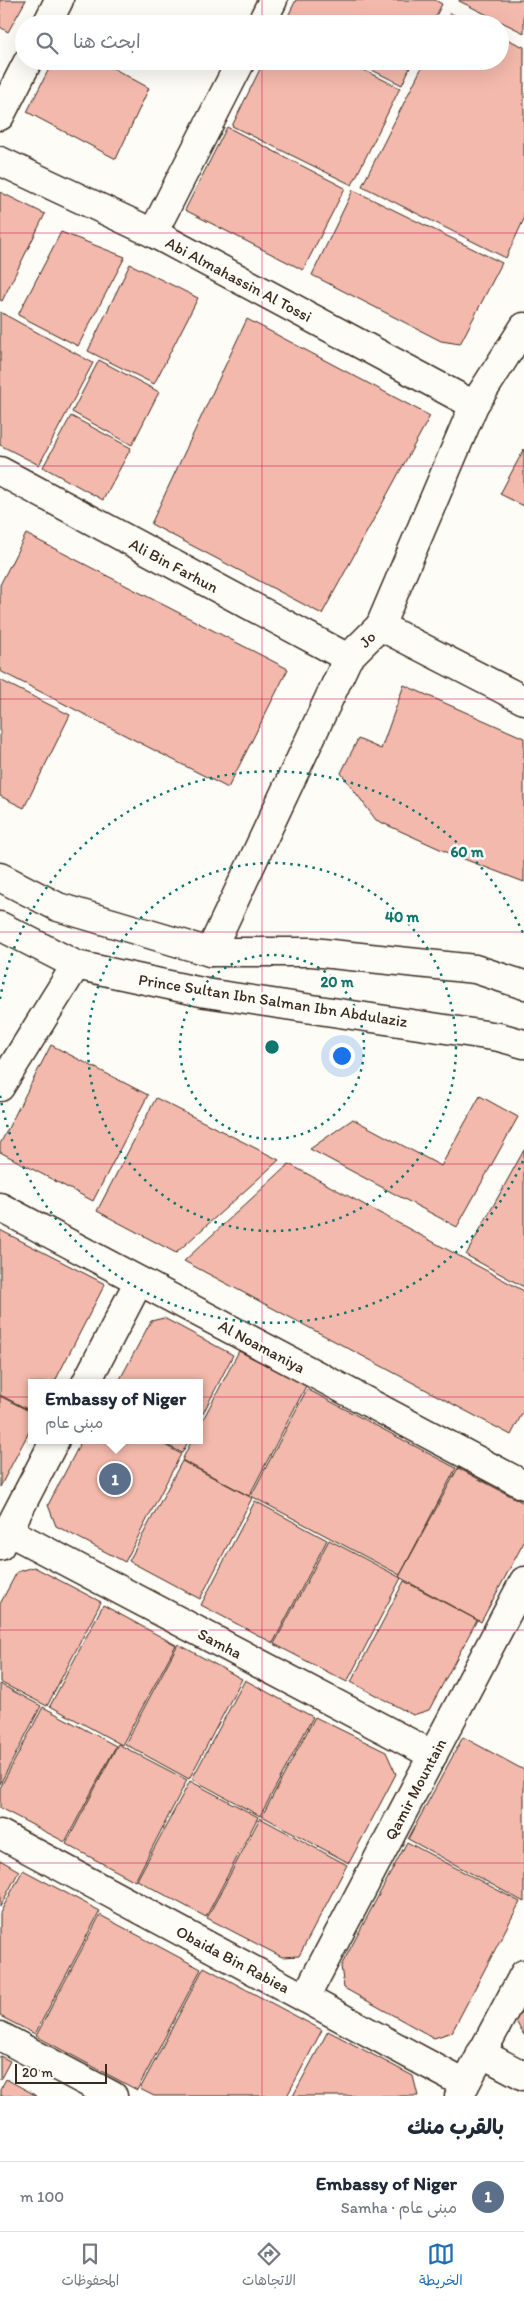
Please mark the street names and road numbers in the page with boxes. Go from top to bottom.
street label: Abi Almahassin Al Tossi [162,233,315,326]
street label: Ali Bin Farhun [126,534,222,597]
street label: Jo [355,627,380,652]
street label: Prince Sultan Ibn Salman Ibn Abdulaziz [137,970,409,1031]
street label: Al Noamaniya [215,1316,308,1377]
street label: Samha [195,1624,245,1663]
street label: Qamir Mountain [381,1735,450,1843]
street label: Obaida Bin Rabiea [173,1922,293,1997]

